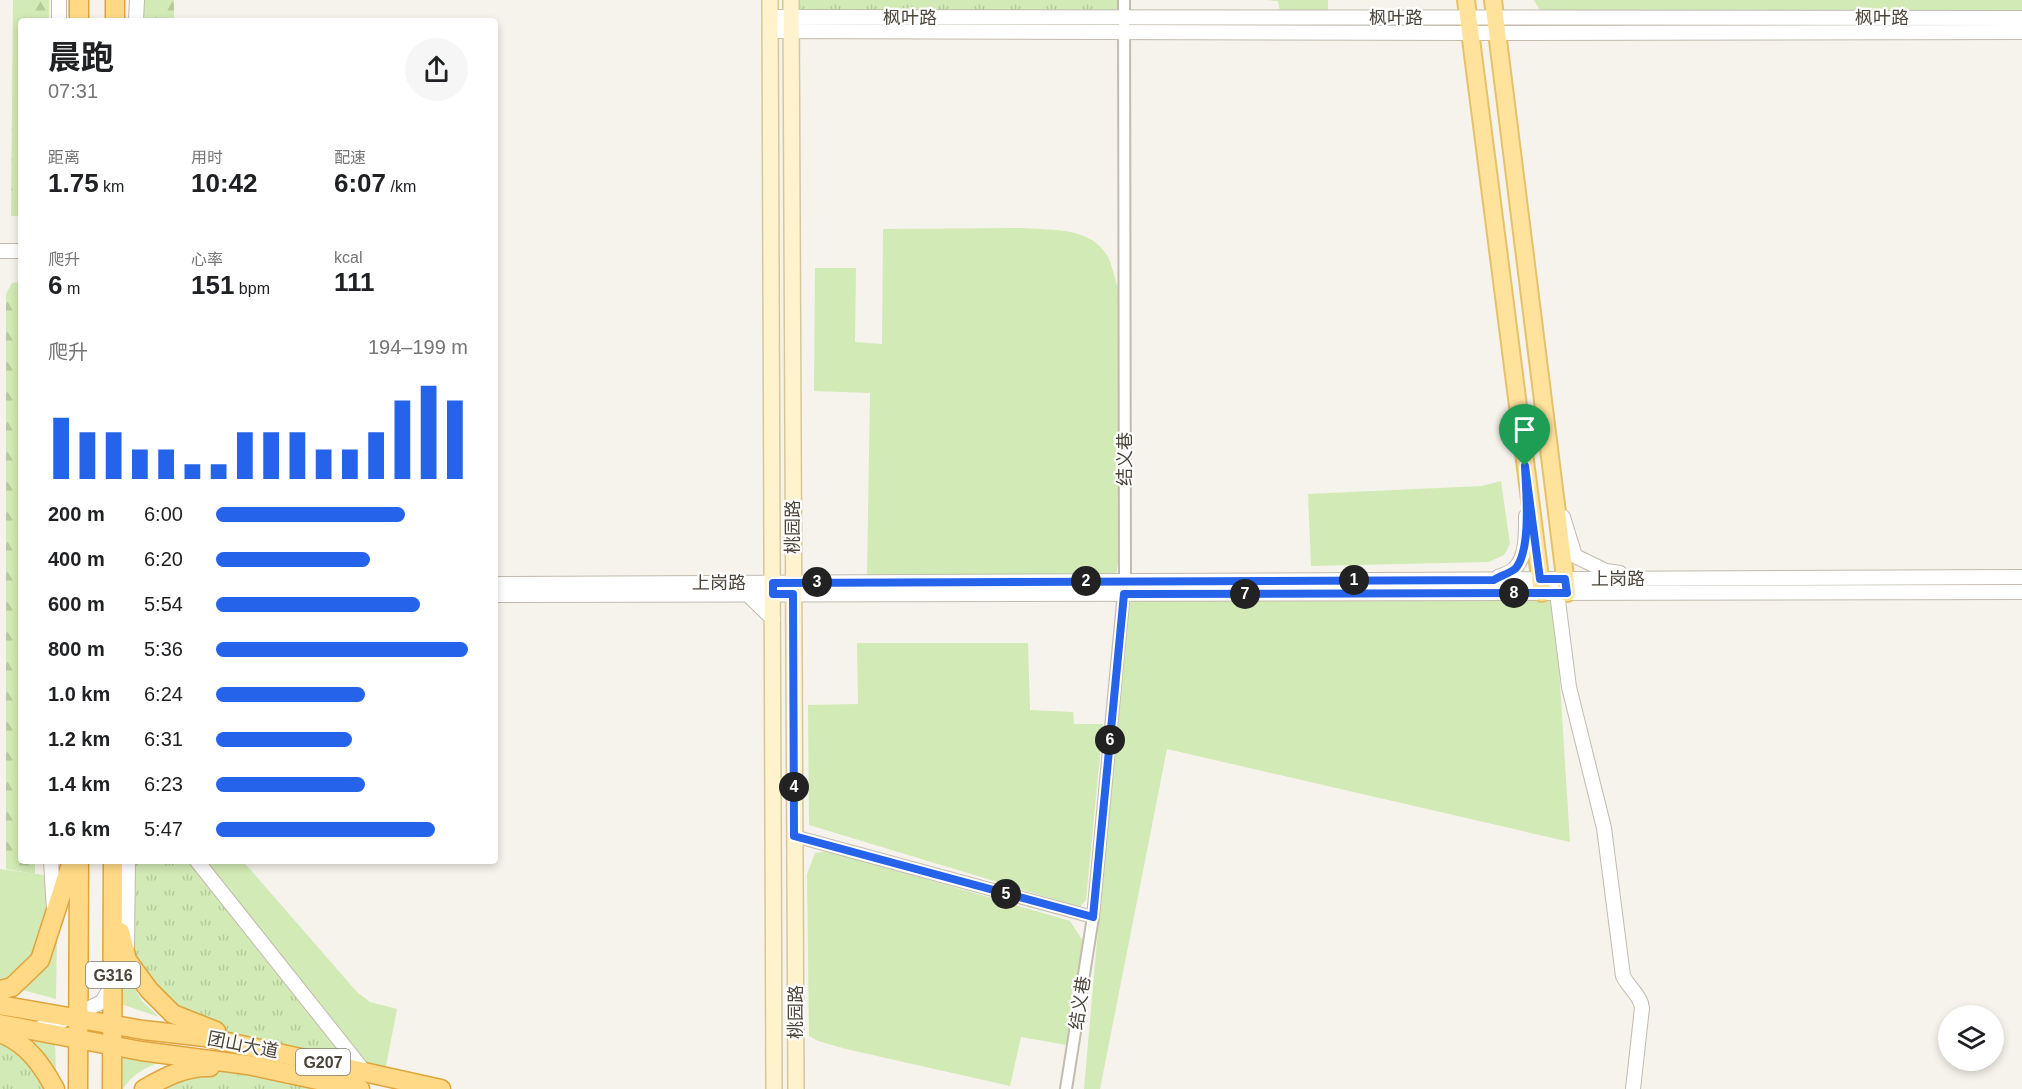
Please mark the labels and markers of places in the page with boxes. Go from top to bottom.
pin [1499,404,1550,466]
pin: 1 [1339,565,1369,595]
pin: 2 [1071,566,1101,596]
pin: 3 [802,567,832,597]
pin: 8 [1499,578,1529,608]
pin: 7 [1230,579,1260,609]
pin: 6 [1095,725,1125,755]
pin: 4 [779,772,809,802]
pin: 5 [991,879,1021,909]

